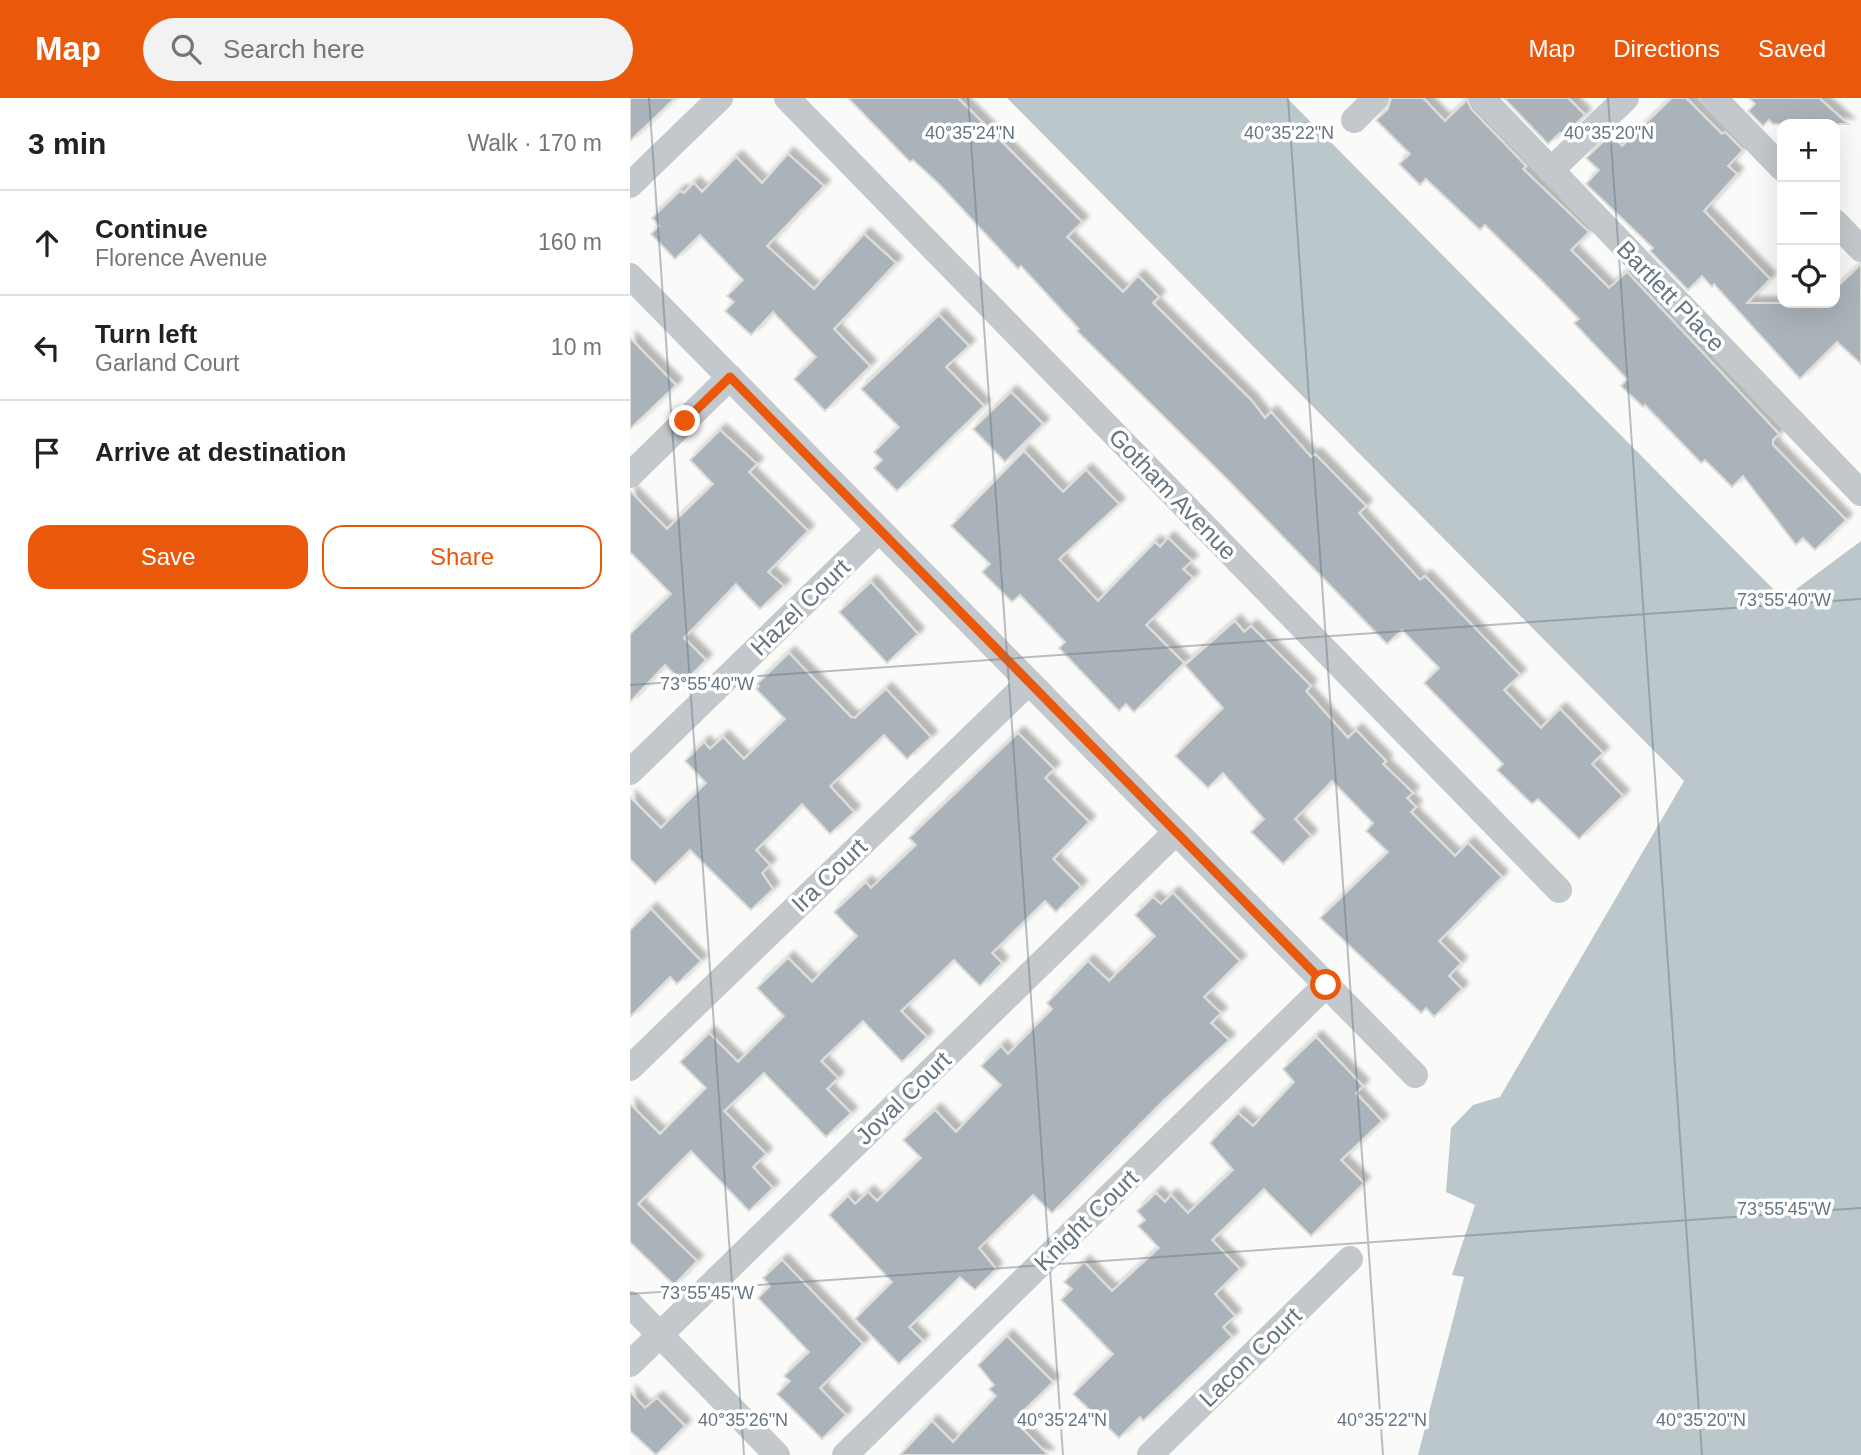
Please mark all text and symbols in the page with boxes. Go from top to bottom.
search box [143,18,633,81]
text: Map [35,30,101,67]
icon: search [167,30,205,68]
text: Search here [223,34,365,64]
text: Map [1529,35,1575,62]
text: Directions [1613,35,1720,62]
text: Saved [1758,35,1826,62]
map controls [1777,119,1840,308]
button: + [1777,119,1840,182]
text: 40°35'24"N [925,123,1015,143]
text: 40°35'22"N [1244,123,1334,143]
text: 40°35'20"N [1564,123,1654,143]
text: 3 min [28,127,106,160]
text: Walk · 170 m [467,130,602,156]
button: − [1777,182,1840,245]
text: Continue [95,214,208,244]
icon: ahead [28,224,66,262]
text: 160 m [538,229,602,255]
street label: Bartlett Place [1612,235,1730,357]
text: Florence Avenue [95,245,267,271]
button: locate [1777,245,1840,308]
text: Turn left [95,319,197,349]
icon: left [28,329,66,367]
text: 10 m [551,334,602,360]
text: Garland Court [95,350,239,376]
route end [669,405,700,436]
street label: Gotham Avenue [1104,423,1242,565]
icon: arrive [28,434,66,472]
text: Arrive at destination [95,437,346,467]
button: Save [28,525,308,589]
button: Share [322,525,602,589]
street label: Hazel Court [745,553,855,661]
text: 73°55'40"W [1737,590,1831,610]
text: 73°55'40"W [660,674,754,694]
street label: Ira Court [786,833,872,917]
route start [1310,969,1341,1000]
street label: Joval Court [850,1046,956,1150]
street label: Knight Court [1029,1164,1144,1276]
text: 73°55'45"W [1737,1199,1831,1219]
text: 73°55'45"W [660,1283,754,1303]
street label: Lacon Court [1194,1302,1307,1412]
text: 40°35'26"N [698,1410,788,1430]
text: 40°35'24"N [1017,1410,1107,1430]
text: 40°35'22"N [1337,1410,1427,1430]
text: 40°35'20"N [1656,1410,1746,1430]

